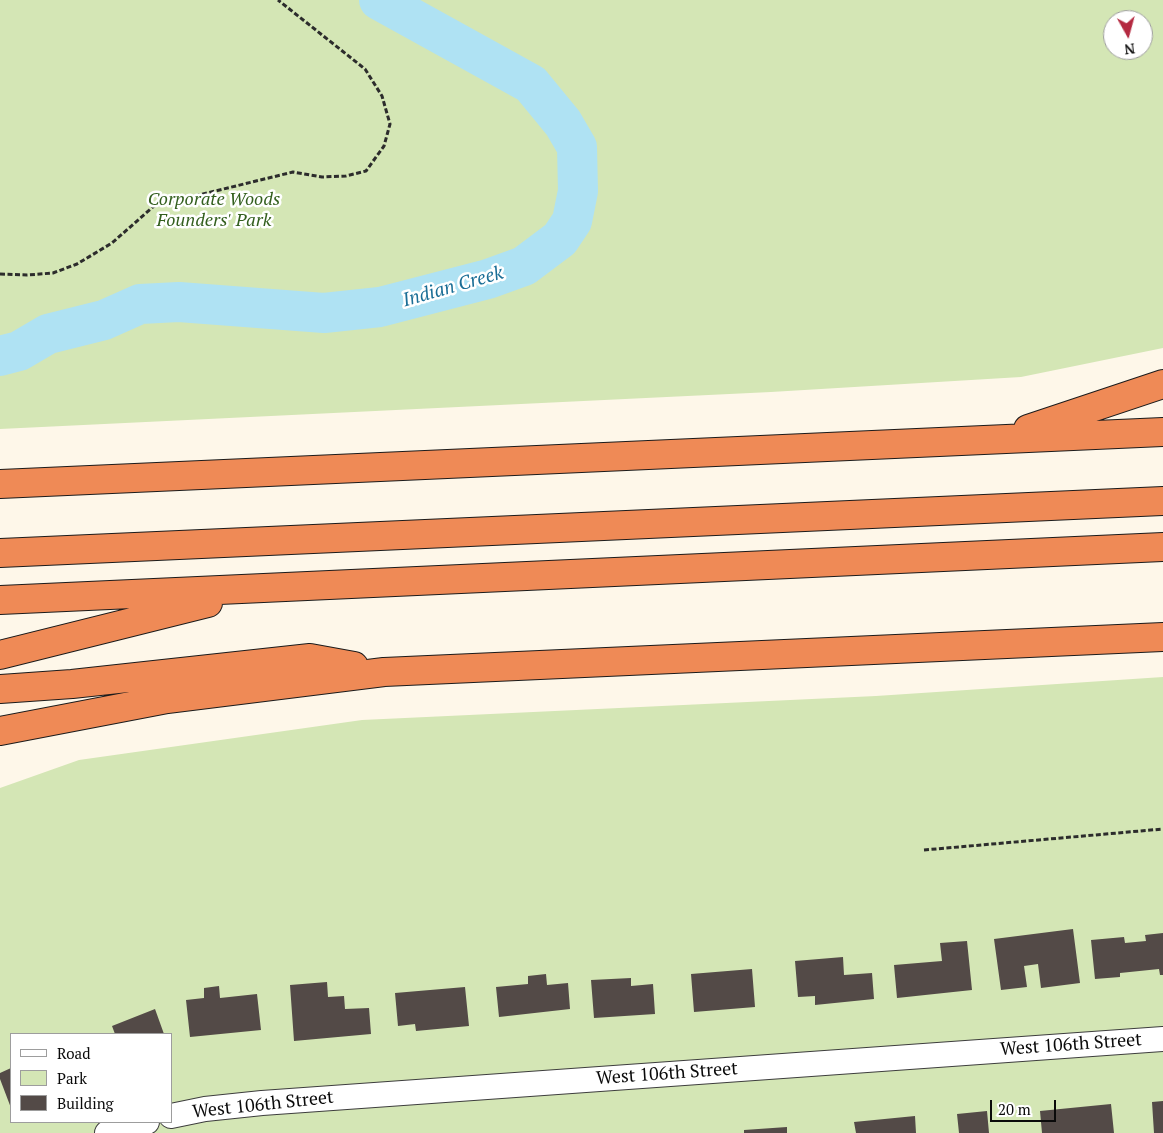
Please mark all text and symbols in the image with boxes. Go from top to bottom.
north arrow [1103,10,1153,60]
text: N [1123,39,1136,59]
park label: Corporate Woods Founders' Park [148,189,280,232]
water label: Indian Creek [400,262,506,312]
street label: West 106th Street [999,1029,1143,1061]
legend [10,1033,172,1123]
text: Road [57,1043,90,1063]
street label: West 106th Street [595,1058,739,1090]
text: Park [57,1068,87,1088]
street label: West 106th Street [191,1087,335,1123]
scale bar [993,1090,1059,1122]
text: Building [57,1093,114,1113]
text: 20 m [998,1099,1031,1119]

